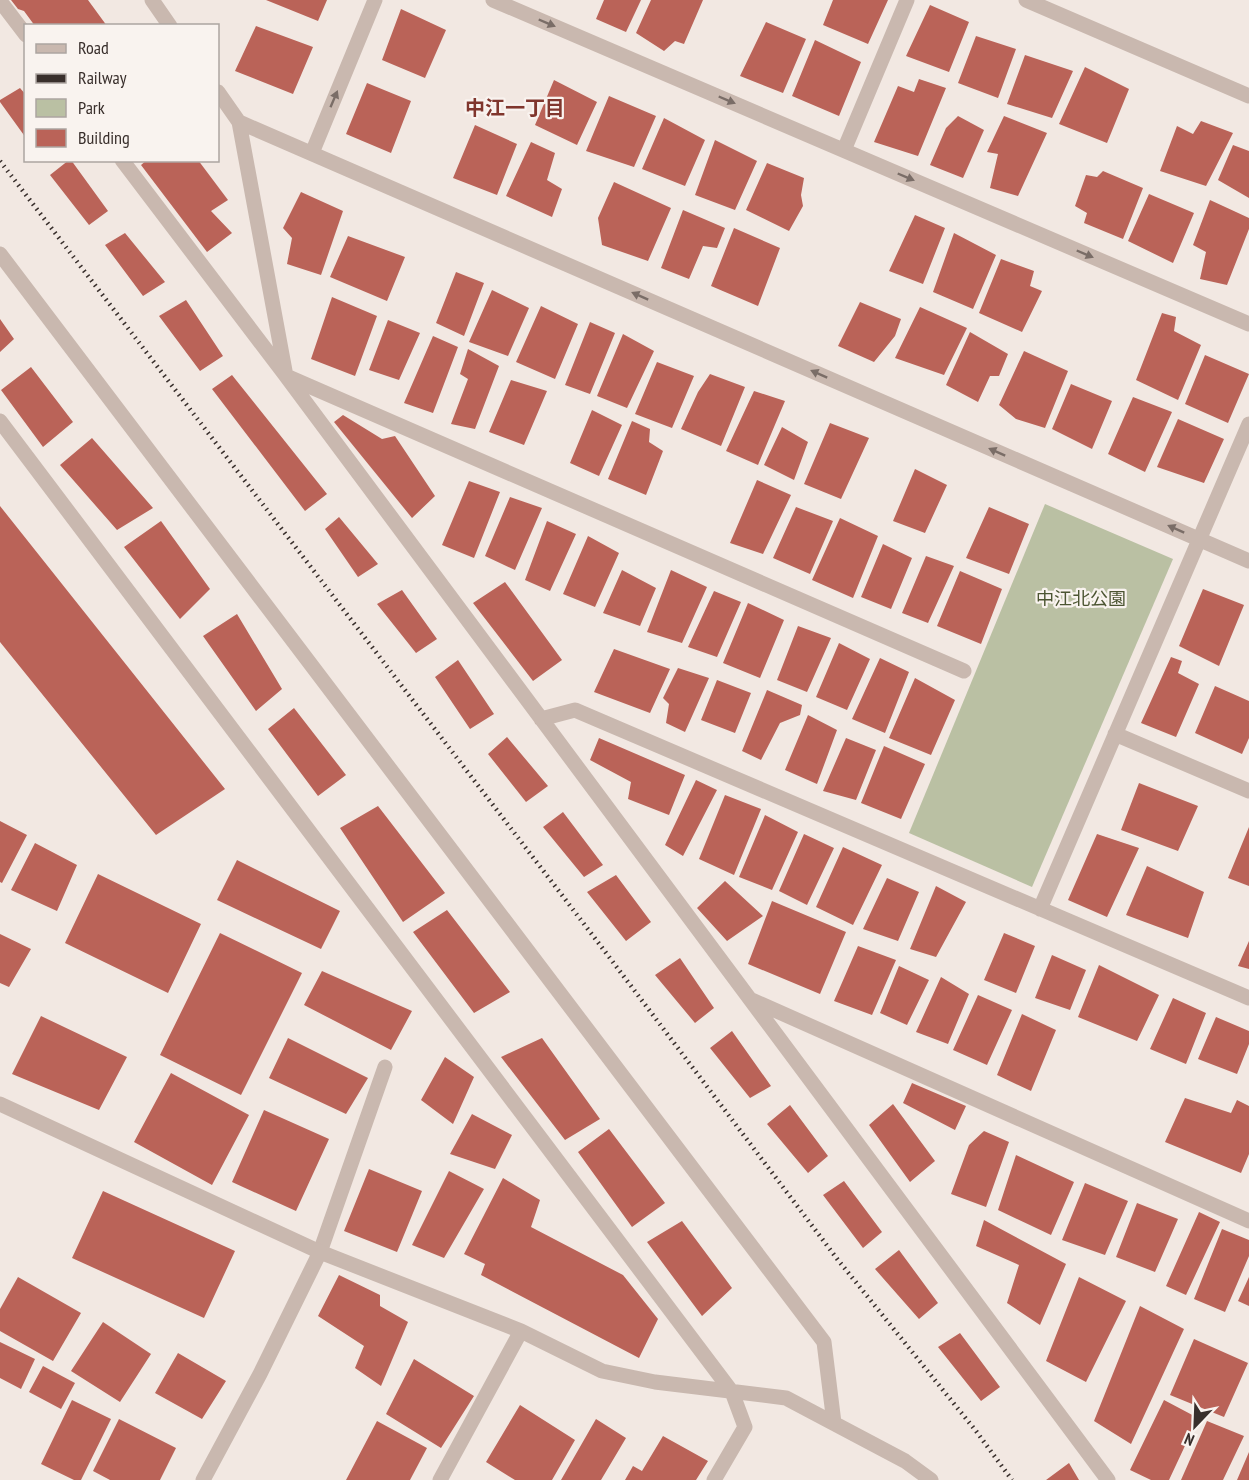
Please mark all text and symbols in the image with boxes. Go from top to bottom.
one-way arrow [539,18,557,28]
legend [24,24,219,162]
text: Road [78,36,109,59]
text: Railway [78,66,127,89]
one-way arrow [330,90,339,108]
district label: 中江一丁目 [465,95,565,121]
one-way arrow [718,95,736,105]
text: Park [78,96,105,119]
text: Building [78,126,130,149]
one-way arrow [897,172,914,181]
one-way arrow [1076,250,1094,259]
one-way arrow [630,291,648,301]
one-way arrow [810,369,827,378]
one-way arrow [989,447,1006,456]
one-way arrow [1167,524,1185,534]
park label: 中江北公園 [1036,587,1126,610]
north arrow [1165,1396,1225,1456]
text: N [1181,1429,1197,1451]

